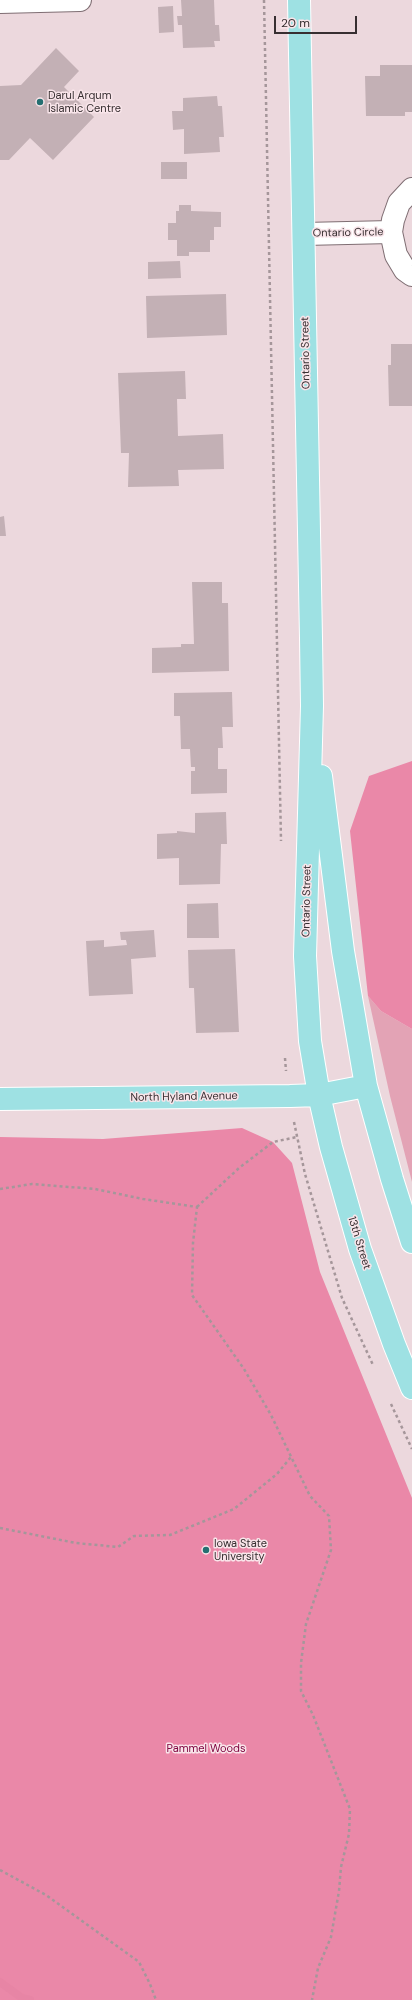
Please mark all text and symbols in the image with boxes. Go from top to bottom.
scale bar [276,8,359,34]
text: 20 m [281,15,310,31]
place label: Darul Arqum Islamic Centre [48,89,121,115]
marker: Darul Arqum Islamic Centre [35,97,45,107]
street label: Ontario Circle [313,226,383,240]
street label: Ontario Street [299,317,313,389]
street label: Ontario Street [300,865,314,937]
street label: North Hyland Avenue [130,1089,238,1105]
street label: 13th Street [345,1215,373,1271]
place label: Iowa State University [214,1537,267,1563]
marker: Iowa State University [201,1545,211,1555]
park label: Pammel Woods [167,1742,245,1756]

